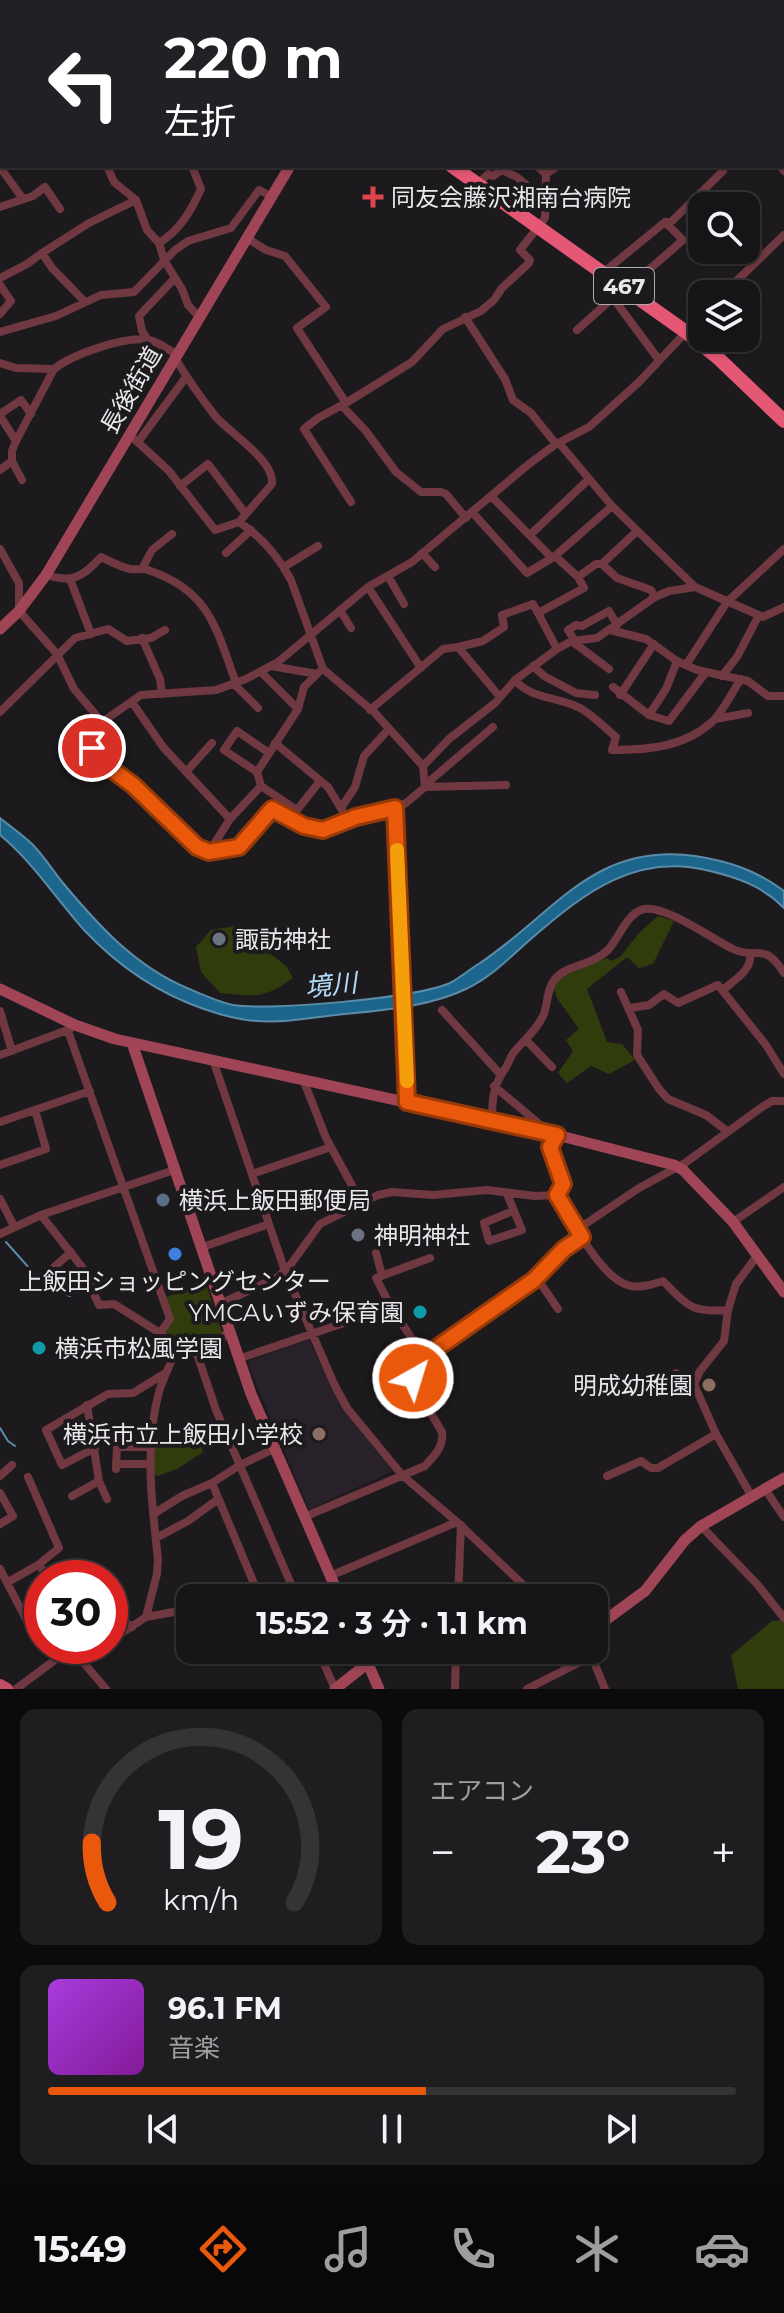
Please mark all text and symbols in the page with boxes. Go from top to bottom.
text: 220 m [164,24,343,92]
icon: left [32,32,136,136]
text: 左折 [164,99,236,143]
place label: 同友会藤沢湘南台病院 [391,183,631,212]
marker: 同友会藤沢湘南台病院 [362,186,384,208]
map controls [688,192,760,352]
button: search [688,192,760,264]
road number: 467 [594,268,654,304]
button: layers [688,280,760,352]
street label: 長後街道 [94,341,168,439]
pin [58,714,126,782]
icon: arrive [70,726,114,770]
place label: 諏訪神社 [235,925,331,954]
marker: 諏訪神社 [210,930,228,948]
water label: 境川 [303,966,362,1004]
place label: 横浜上飯田郵便局 [179,1186,371,1215]
marker: 横浜上飯田郵便局 [154,1191,172,1209]
place label: 神明神社 [374,1221,470,1250]
marker: 神明神社 [349,1226,367,1244]
marker: 上飯田ショッピングセンター [166,1245,184,1263]
place label: 上飯田ショッピングセンター [19,1267,331,1296]
place label: YMCAいずみ保育園 [188,1298,404,1327]
marker: YMCAいずみ保育園 [411,1303,429,1321]
place label: 横浜市松風学園 [55,1334,223,1363]
position arrow [371,1336,455,1420]
marker: 横浜市松風学園 [30,1339,48,1357]
place label: 明成幼稚園 [573,1371,693,1400]
marker: 明成幼稚園 [700,1376,718,1394]
place label: 横浜市立上飯田小学校 [63,1420,303,1449]
marker: 横浜市立上飯田小学校 [310,1425,328,1443]
speed limit sign: 30 [24,1560,128,1664]
text: 15:52 · 3 分 · 1.1 km [256,1605,528,1642]
text: エアコン [430,1775,534,1807]
text: 19 [158,1788,244,1890]
text: 23° [535,1815,631,1888]
text: − [430,1825,455,1879]
text: + [711,1825,736,1879]
text: km/h [163,1882,239,1917]
text: 96.1 FM [168,1990,282,2027]
text: 音楽 [168,2032,220,2064]
icon: previous [141,2107,185,2151]
icon: pause [370,2107,414,2151]
icon: next [599,2107,643,2151]
icon: directions [195,2221,251,2277]
icon: music [320,2221,376,2277]
icon: phone [445,2221,501,2277]
icon: climate [569,2221,625,2277]
icon: car [694,2221,750,2277]
text: 15:49 [34,2227,127,2271]

